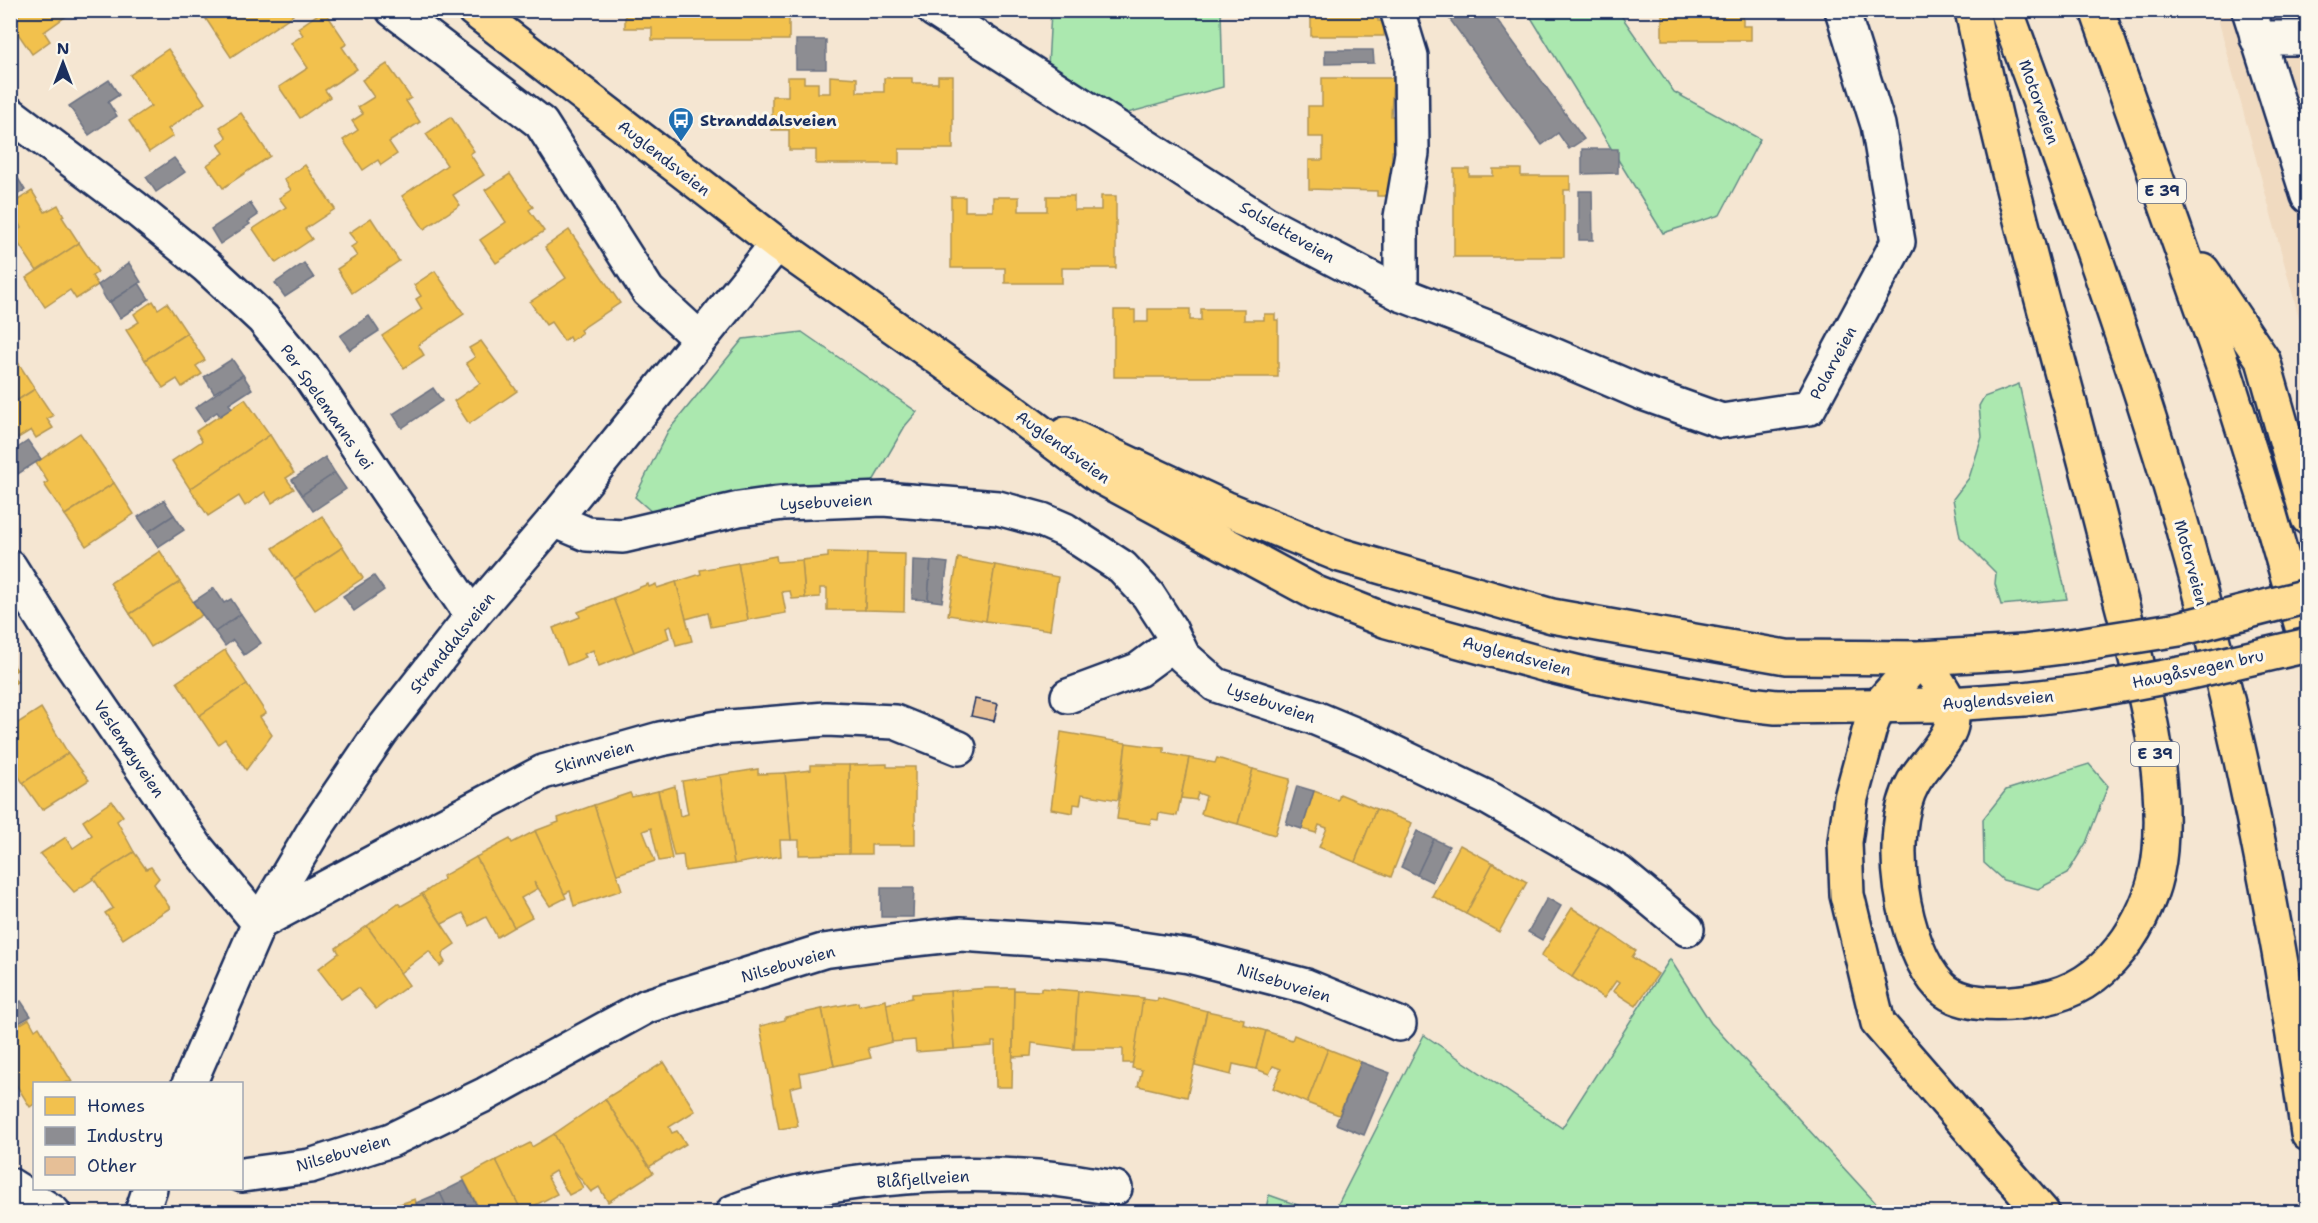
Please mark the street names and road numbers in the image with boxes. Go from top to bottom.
street label: Motorveien [2014,57,2064,147]
street label: Auglendsveien [614,115,715,201]
road number: E 39 [2138,179,2186,203]
street label: Solsletteveien [1236,196,1339,268]
street label: Polarveien [1805,322,1861,403]
street label: Per Spelemanns vei [276,340,378,474]
street label: Auglendsveien [1012,406,1114,488]
street label: Lysebuveien [779,489,873,515]
street label: Motorveien [2169,518,2213,609]
street label: Stranddalsveien [405,588,499,698]
street label: Auglendsveien [1460,631,1574,681]
street label: Haugåsvegen bru [2130,645,2266,693]
street label: Lysebuveien [1224,678,1318,728]
street label: Auglendsveien [1942,686,2055,714]
street label: Veslemøyveien [89,696,169,802]
street label: Skinnveien [552,736,636,778]
road number: E 39 [2131,742,2179,766]
street label: Nilsebuveien [739,941,838,987]
street label: Nilsebuveien [1235,959,1334,1007]
street label: Nilsebuveien [294,1130,393,1176]
street label: Blåfjellveien [876,1165,970,1193]

